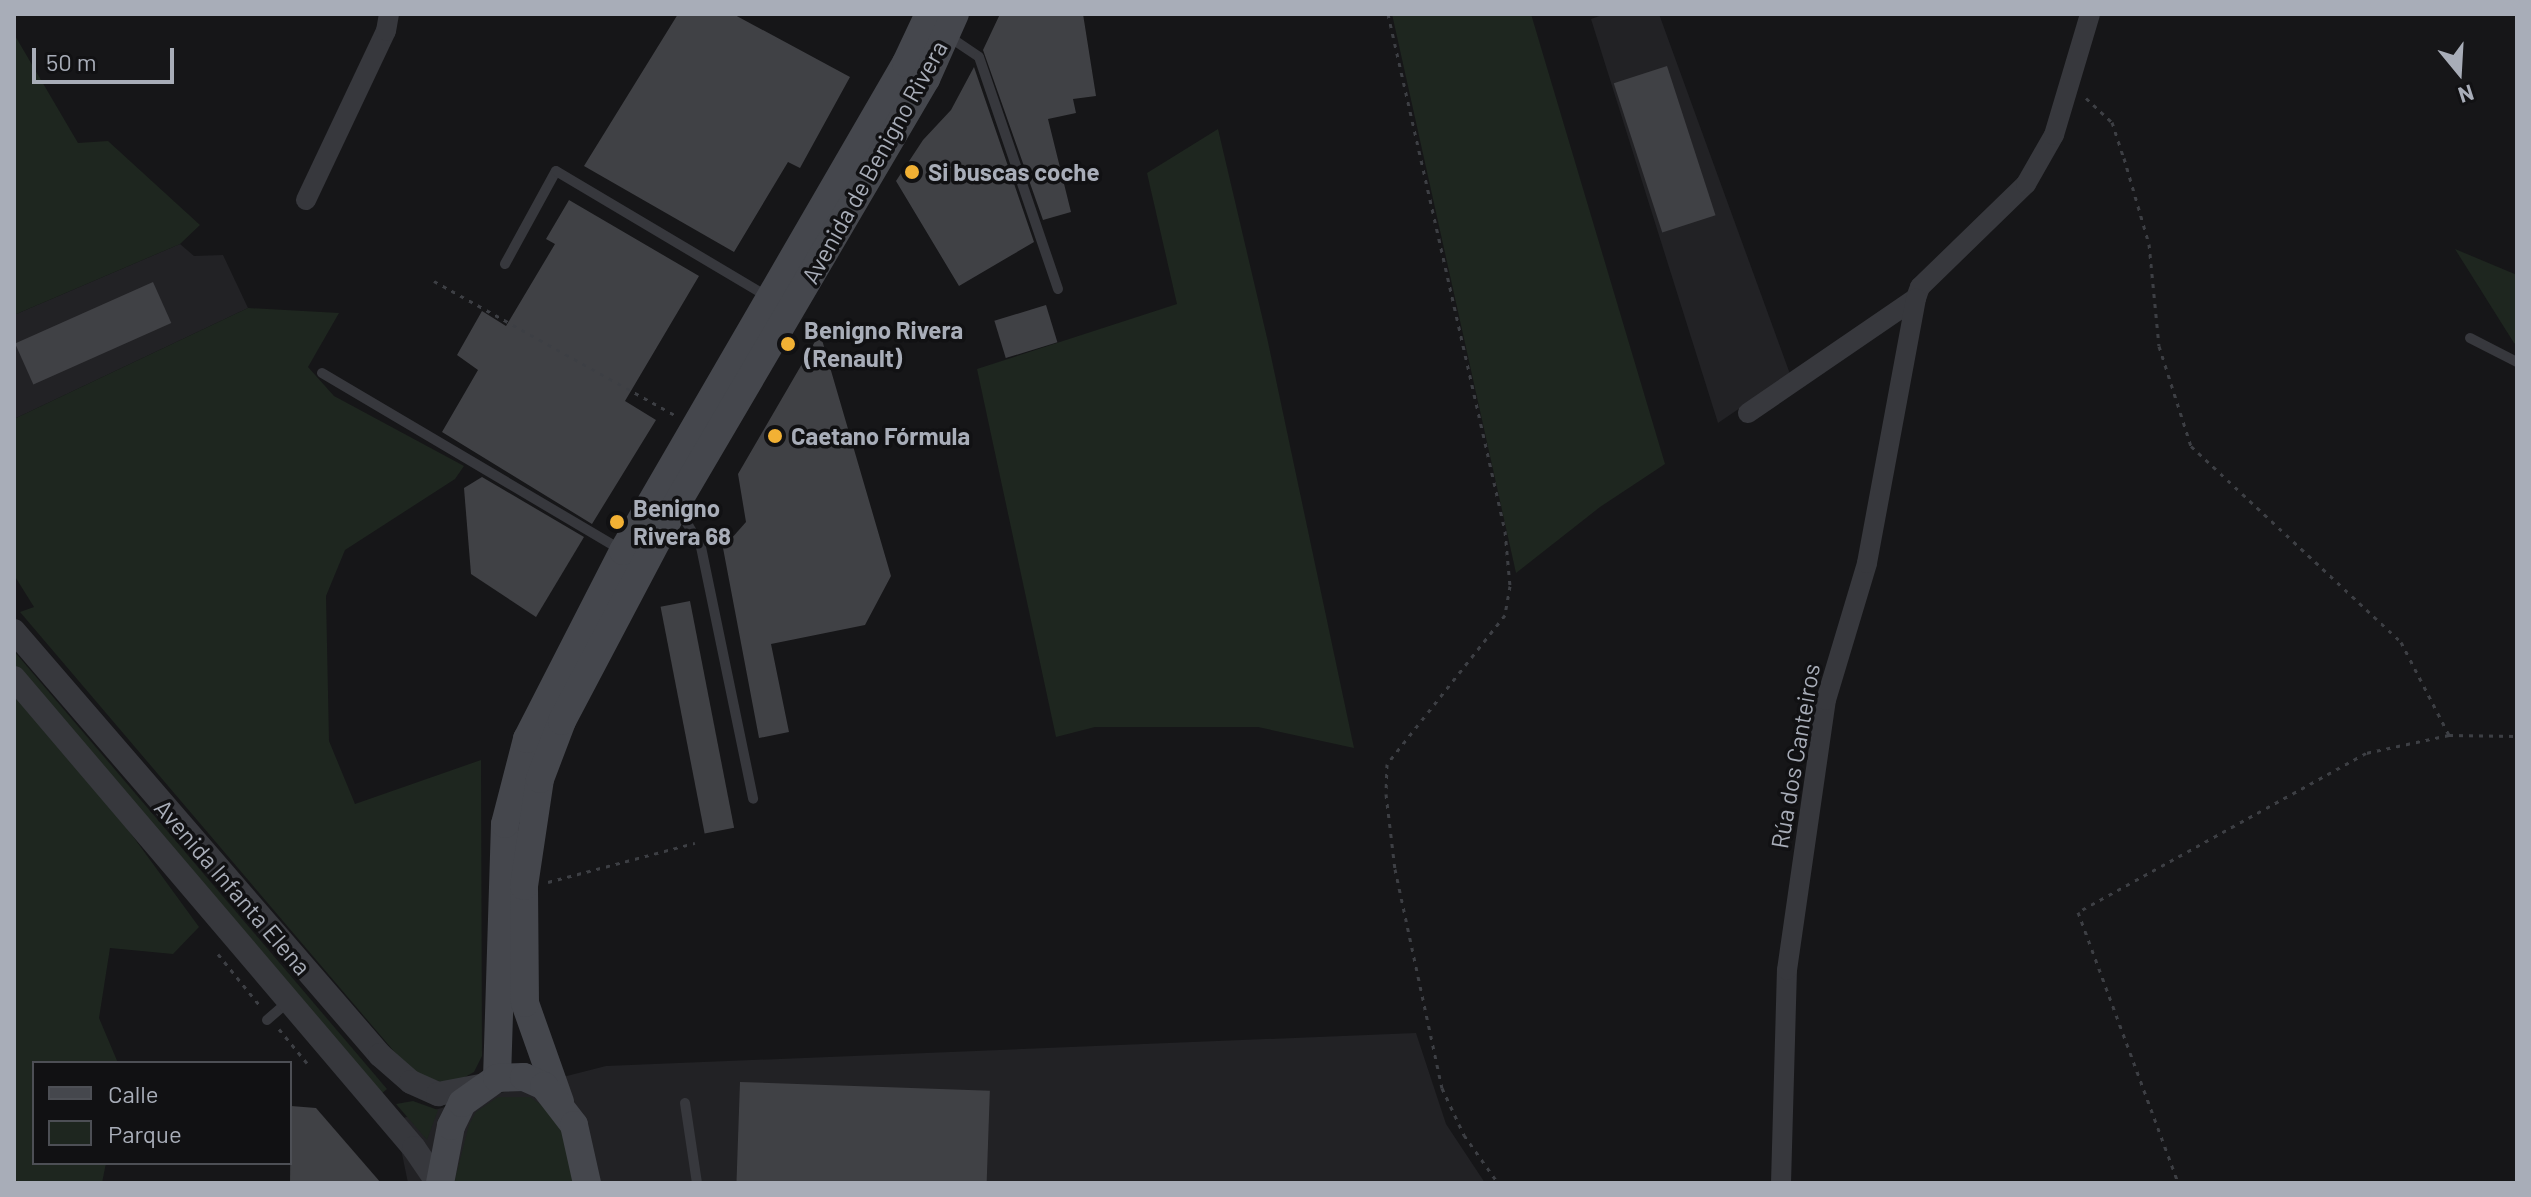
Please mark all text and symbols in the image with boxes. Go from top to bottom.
scale bar [36,32,178,82]
north arrow [2419,32,2499,112]
street label: Avenida de Benigno Rivera [795,35,953,289]
text: 50 m [46,47,97,76]
text: N [2455,80,2477,109]
place label: Si buscas coche [928,158,1099,186]
marker: Si buscas coche [903,163,921,181]
place label: Benigno Rivera (Renault) [804,316,963,372]
marker: Benigno Rivera (Renault) [779,335,797,353]
place label: Caetano Fórmula [791,422,970,450]
marker: Caetano Fórmula [766,427,784,445]
place label: Benigno Rivera 68 [633,494,731,550]
marker: Benigno Rivera 68 [608,513,626,531]
street label: Rúa dos Canteiros [1765,661,1825,851]
street label: Avenida Infanta Elena [149,793,317,981]
legend [32,1061,292,1165]
text: Calle [108,1079,159,1108]
text: Parque [108,1119,182,1148]

